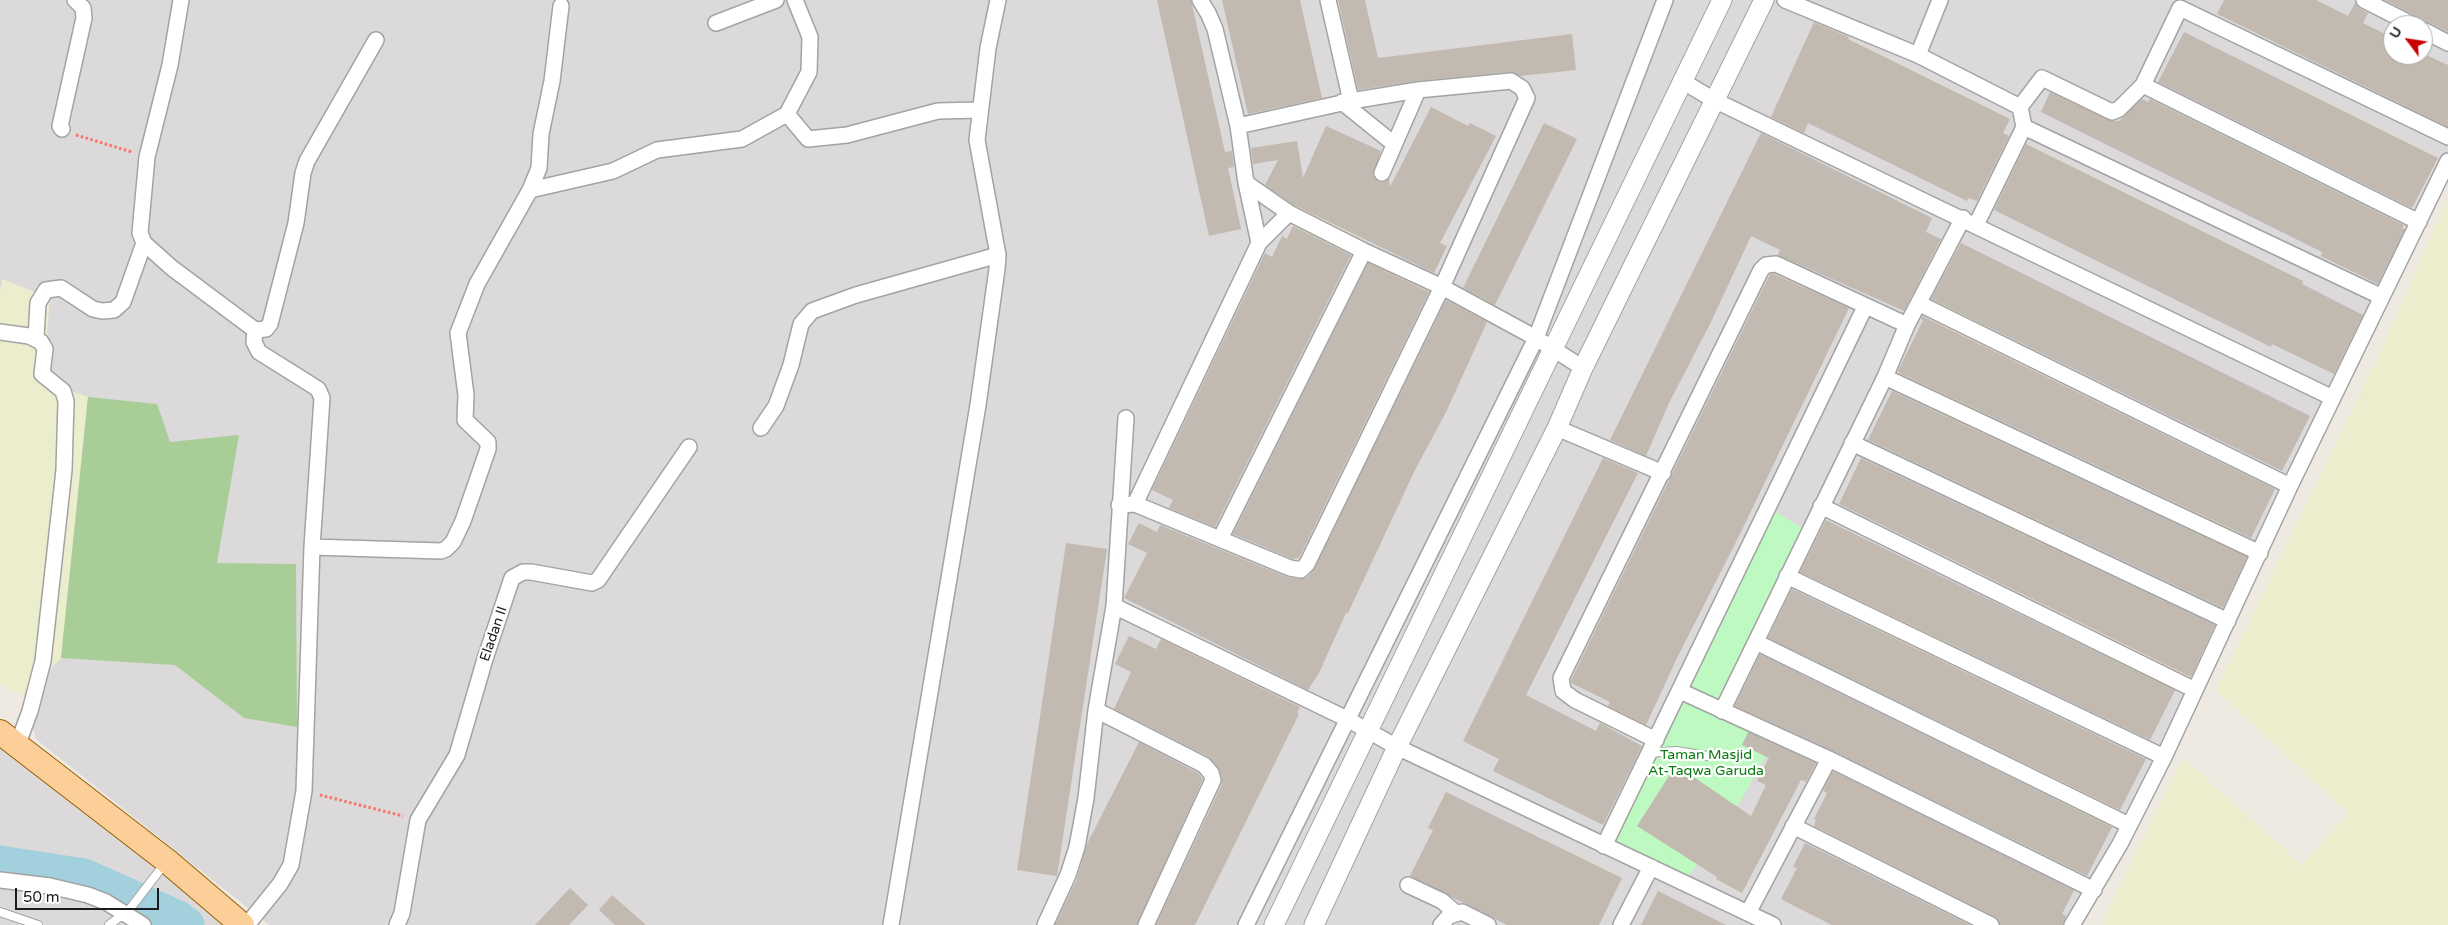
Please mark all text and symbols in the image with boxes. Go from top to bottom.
north arrow [2383,15,2433,65]
text: U [2386,24,2406,41]
street label: Eladan II [477,604,511,664]
park label: Taman Masjid At-Taqwa Garuda [1648,747,1764,780]
scale bar [18,878,161,910]
text: 50 m [23,888,60,906]

